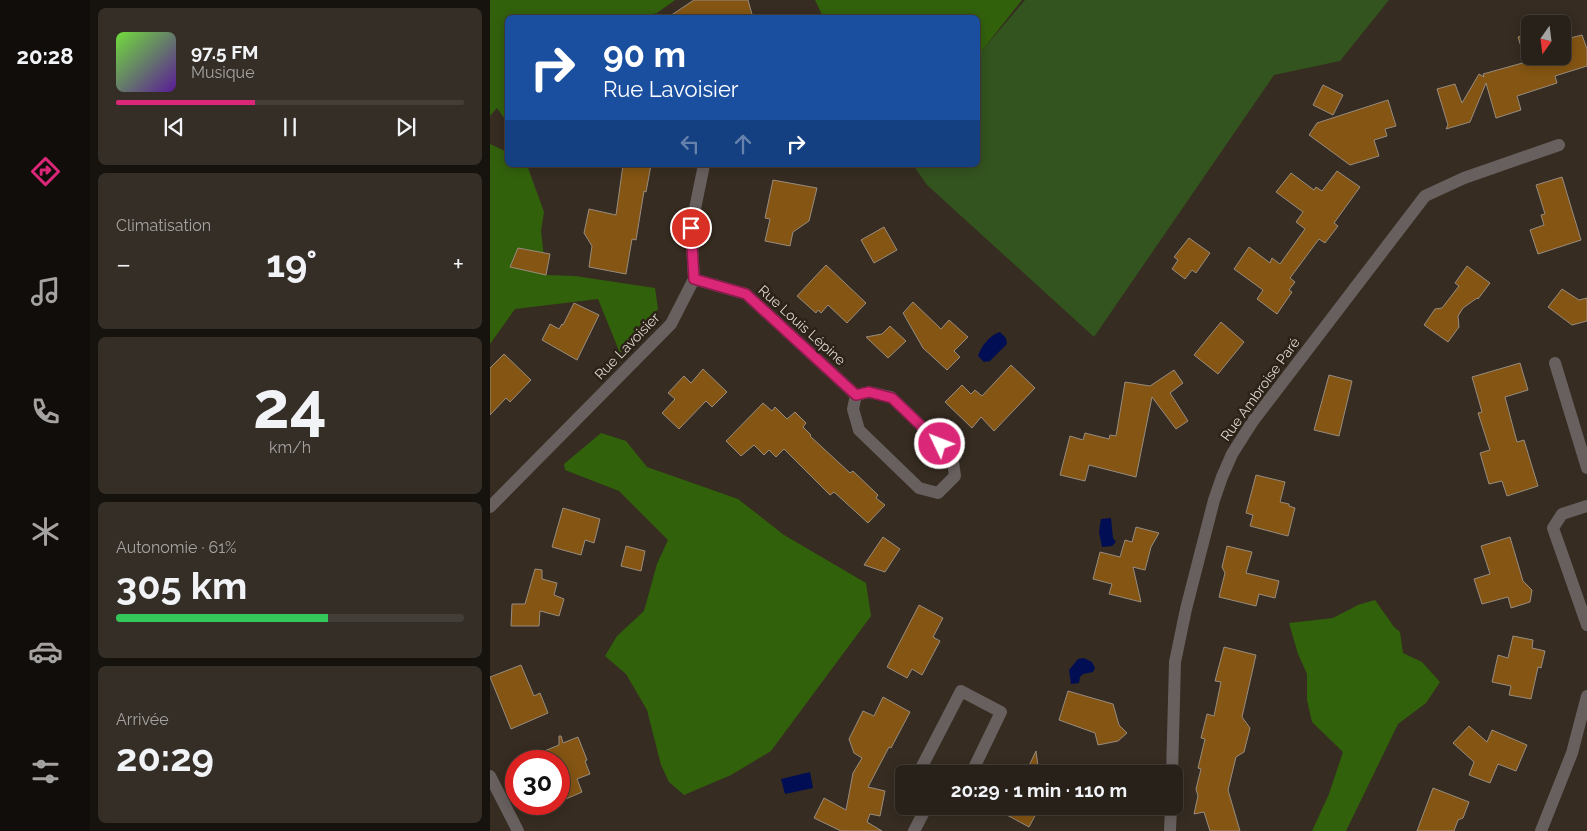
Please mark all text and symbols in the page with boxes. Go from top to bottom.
north arrow [1521,15,1571,65]
map controls [1521,15,1571,65]
text: 90 m [603,34,686,75]
icon: right [520,35,585,100]
text: 97.5 FM [191,41,259,63]
text: 20:28 [16,43,74,69]
text: Musique [191,63,255,82]
text: Rue Lavoisier [603,76,739,102]
icon: previous [160,113,188,141]
icon: pause [276,113,304,141]
icon: next [392,113,420,141]
icon: left [676,130,704,158]
icon: ahead [729,130,757,158]
icon: right [782,130,810,158]
icon: directions [28,154,63,189]
pin [670,207,712,249]
icon: arrive [677,214,705,242]
text: Climatisation [116,216,211,235]
text: 19° [266,241,317,286]
text: − [116,248,131,281]
text: + [452,248,464,281]
icon: music [28,274,63,309]
street label: Rue Louis Lépine [755,282,849,368]
street label: Rue Lavoisier [591,309,663,383]
street label: Rue Ambroise Paré [1217,334,1303,444]
text: 24 [253,367,327,443]
icon: phone [28,394,63,429]
position arrow [913,417,965,469]
text: km/h [269,438,311,457]
icon: climate [28,514,63,549]
text: Autonomie · 61% [116,538,236,557]
text: 305 km [116,563,247,608]
icon: car [28,634,63,669]
text: Arrivée [116,710,169,729]
text: 20:29 [116,735,214,780]
speed limit sign: 30 [505,750,570,815]
icon: filters [28,754,63,789]
text: 20:29 · 1 min · 110 m [951,779,1127,801]

